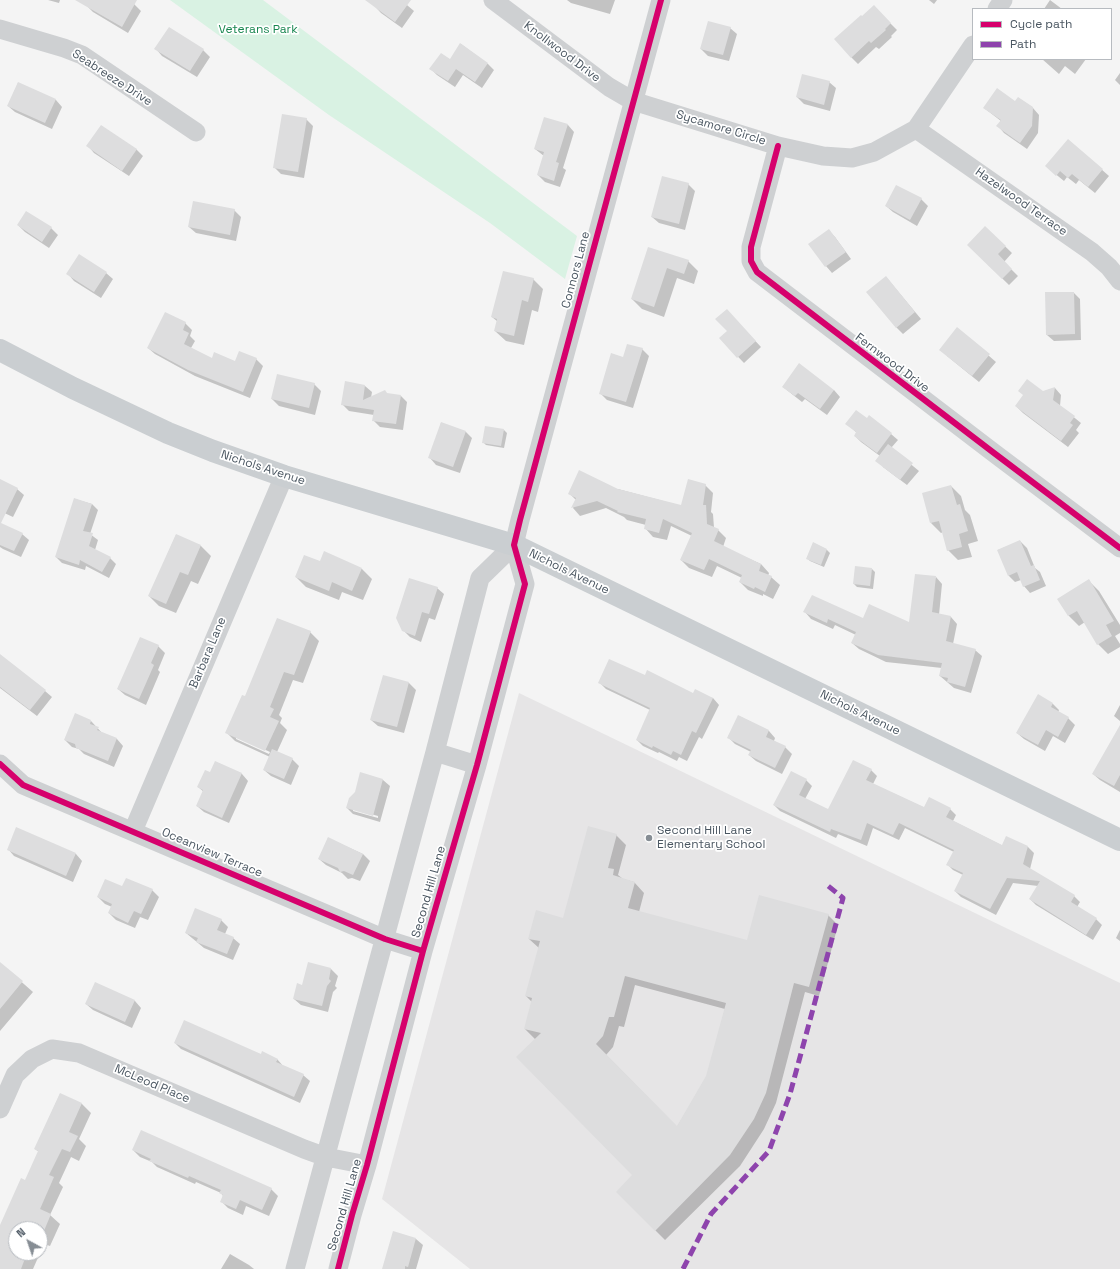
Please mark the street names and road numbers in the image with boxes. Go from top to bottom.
street label: Knollwood Drive [521,19,603,85]
street label: Seabreeze Drive [69,47,155,109]
street label: Sycamore Circle [674,107,768,149]
street label: Hazelwood Terrace [972,165,1070,239]
street label: Connors Lane [559,230,593,310]
street label: Fernwood Drive [852,330,932,396]
street label: Nichols Avenue [219,448,307,488]
street label: Nichols Avenue [526,546,612,598]
street label: Barbara Lane [186,615,230,691]
street label: Nichols Avenue [817,687,903,739]
street label: Oceanview Terrace [159,825,265,881]
street label: Second Hill Lane [409,844,449,940]
street label: McLeod Place [112,1062,192,1106]
street label: Second Hill Lane [325,1157,365,1253]

